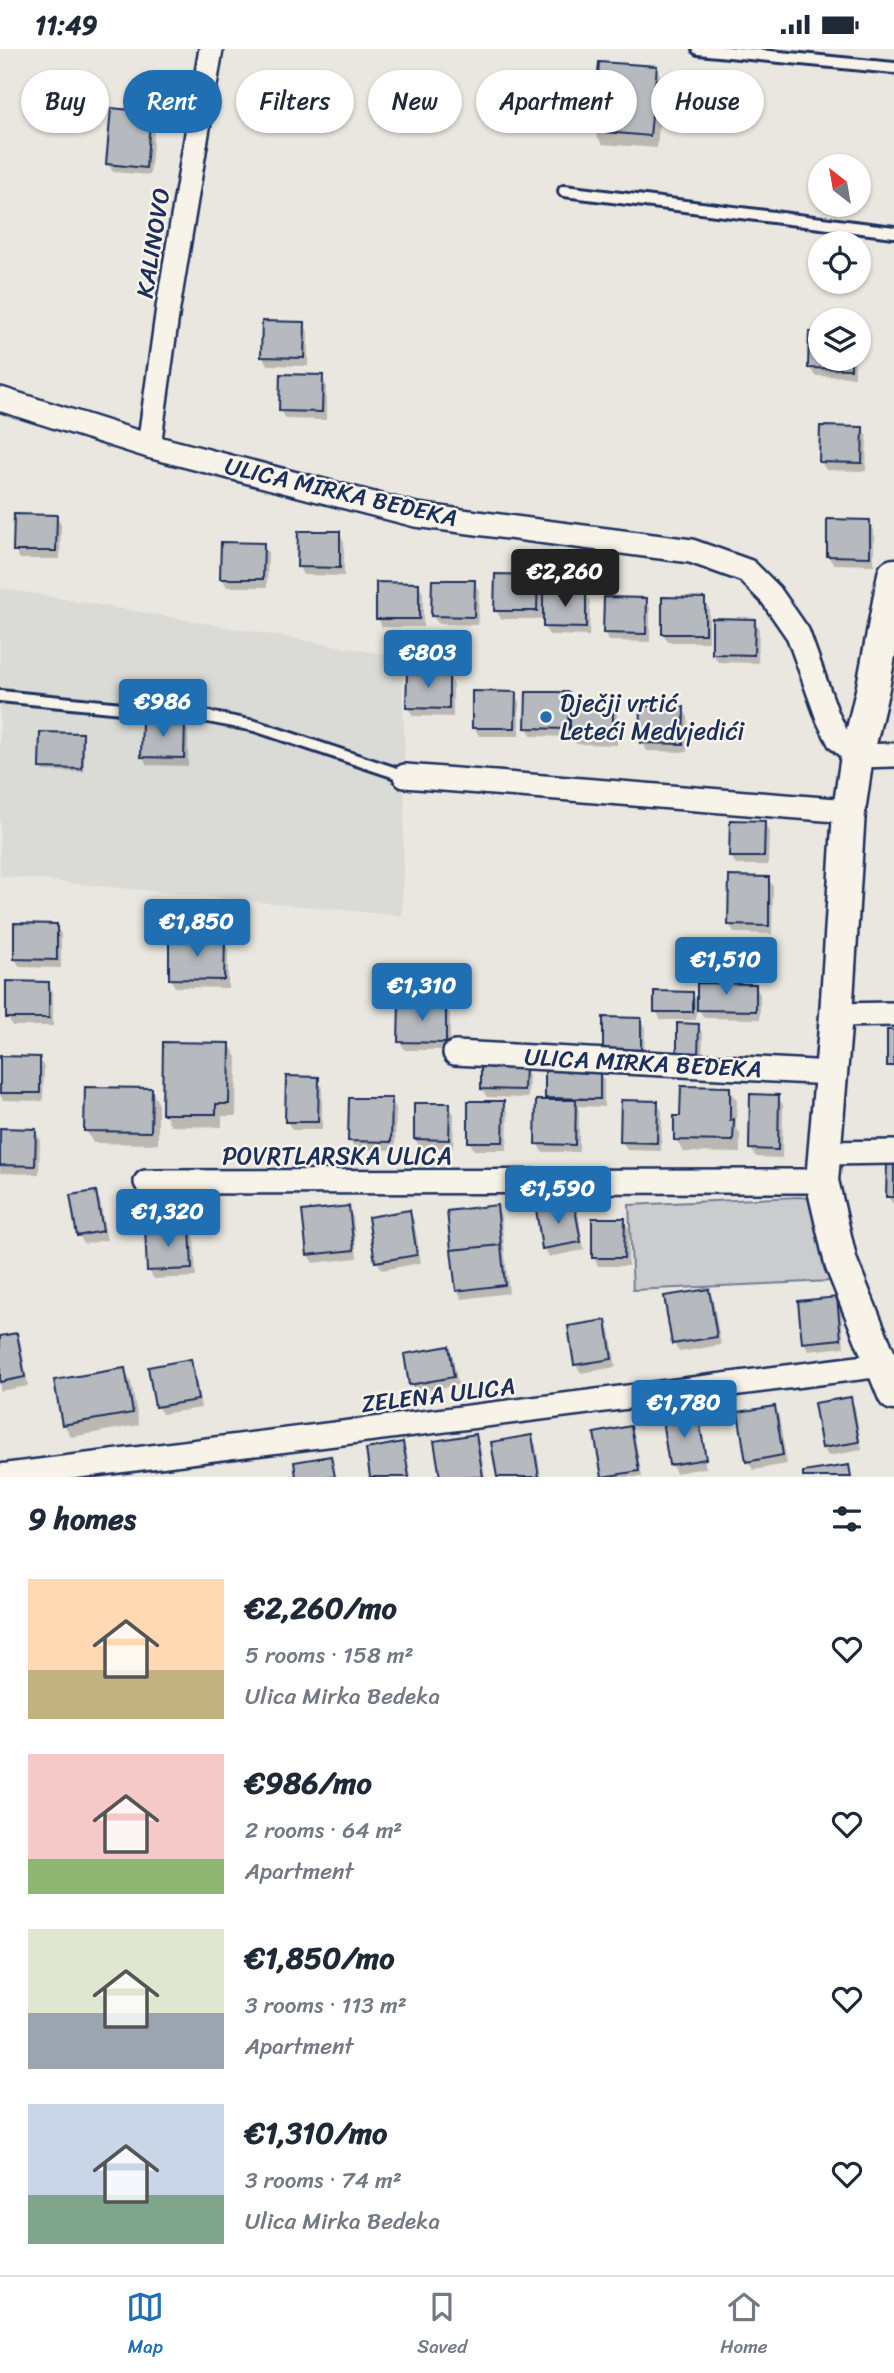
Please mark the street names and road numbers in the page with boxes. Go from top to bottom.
street label: KALINOVO [124,185,182,301]
street label: ULICA MIRKA BEDEKA [220,445,462,539]
street label: ULICA MIRKA BEDEKA [523,1036,763,1090]
street label: POVRTLARSKA ULICA [222,1135,452,1177]
street label: ZELENA ULICA [359,1365,517,1425]

